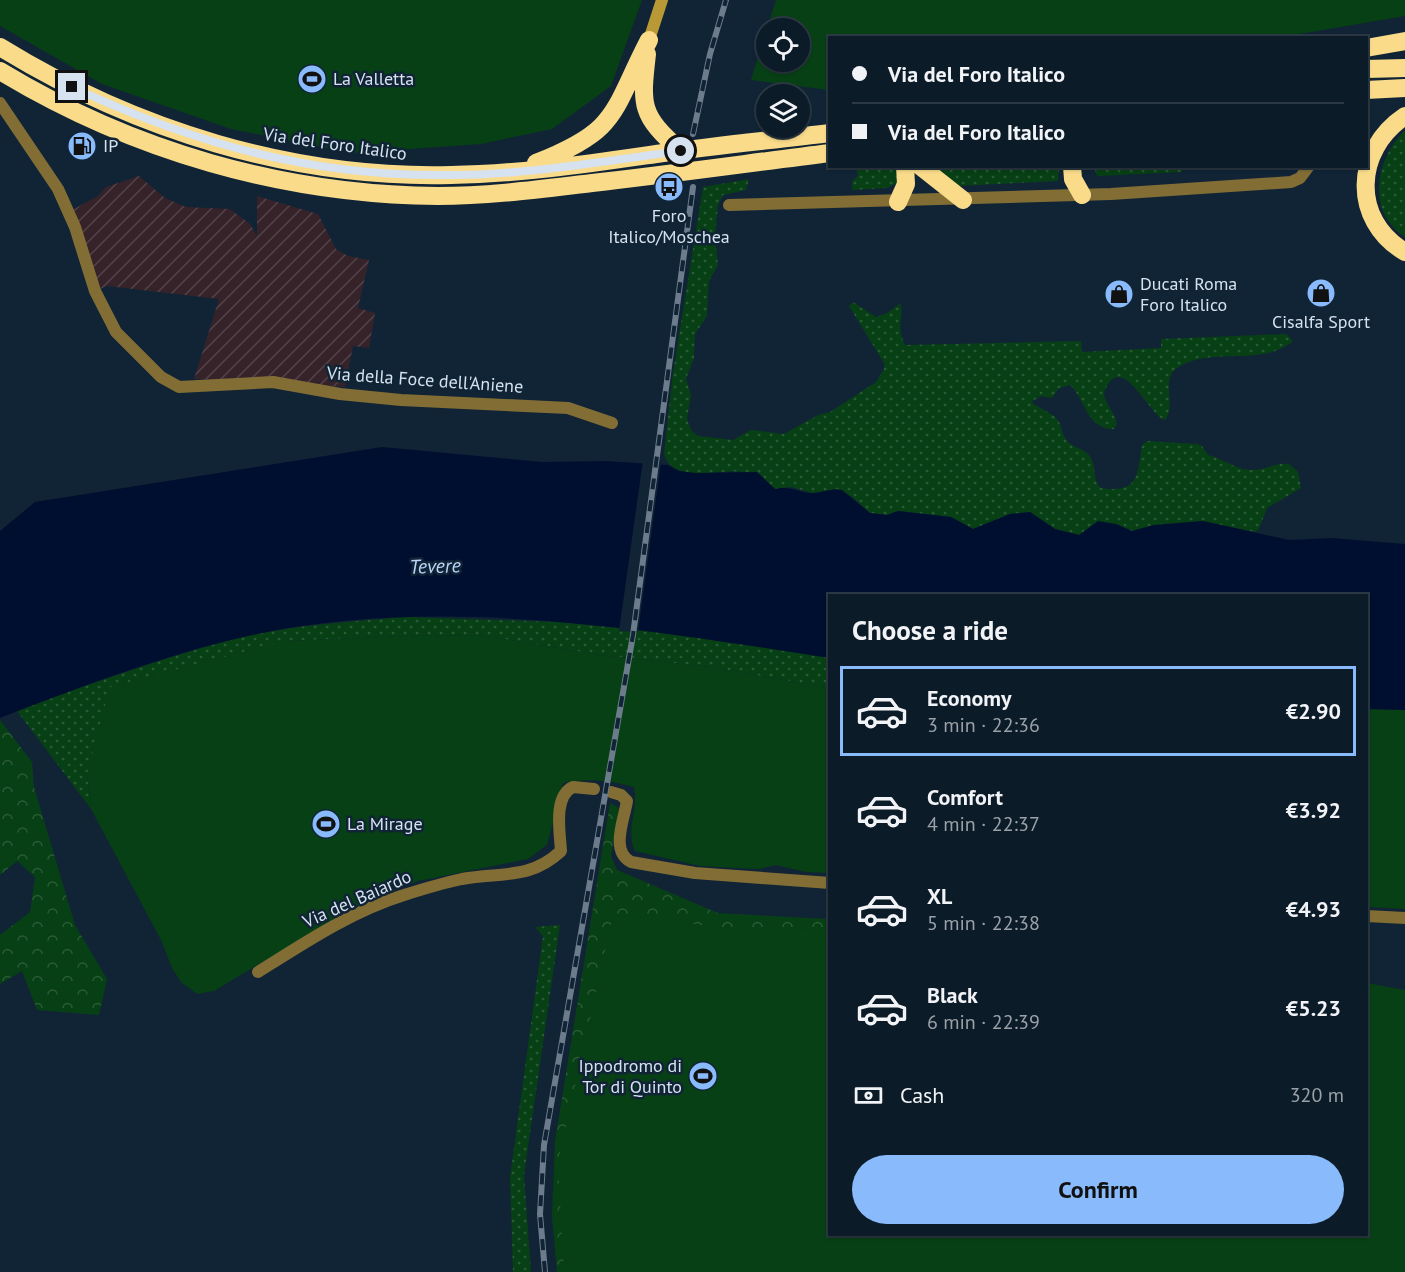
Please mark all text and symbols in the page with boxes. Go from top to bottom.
map controls [756,18,810,138]
button: locate [756,18,810,72]
text: Via del Foro Italico [888,60,1065,88]
sports icon: La Valletta [296,63,328,95]
place label: La Valletta [333,67,414,90]
route end [58,73,85,100]
button: layers [756,84,810,138]
text: Via del Foro Italico [888,118,1065,146]
street label: Via del Foro Italico [261,122,408,165]
fuel station icon: IP [66,130,98,162]
place label: IP [103,134,118,157]
route start [667,137,694,164]
bus stop icon: Foro Italico/Moschea [653,171,685,203]
place label: Foro Italico/Moschea [608,204,730,248]
place label: Ducati Roma Foro Italico [1140,272,1237,316]
shop icon: Cisalfa Sport [1305,277,1337,309]
shop icon: Ducati Roma Foro Italico [1103,278,1135,310]
place label: Cisalfa Sport [1272,310,1370,333]
street label: Via della Foce dell'Aniene [325,361,524,398]
water label: Tevere [409,552,462,580]
text: Choose a ride [852,613,1008,647]
icon: car [855,684,909,738]
text: Economy [927,684,1011,712]
text: €2.90 [1286,697,1341,725]
text: 3 min · 22:36 [927,712,1040,738]
icon: car [855,783,909,837]
text: Comfort [927,783,1003,811]
text: €3.92 [1286,796,1341,824]
sports icon: La Mirage [310,808,342,840]
text: 4 min · 22:37 [927,811,1040,837]
place label: La Mirage [347,812,423,835]
street label: Via del Baiardo [298,864,415,933]
icon: car [855,882,909,936]
text: XL [927,882,952,910]
text: €4.93 [1286,895,1341,923]
text: 5 min · 22:38 [927,910,1040,936]
icon: car [855,981,909,1035]
text: Black [927,981,978,1009]
text: €5.23 [1286,994,1341,1022]
text: 6 min · 22:39 [927,1009,1040,1035]
place label: Ippodromo di Tor di Quinto [579,1054,682,1098]
sports icon: Ippodromo di Tor di Quinto [687,1060,719,1092]
icon: cash [852,1079,885,1112]
text: Cash [900,1081,944,1109]
text: 320 m [1290,1082,1344,1108]
button: Confirm [852,1155,1344,1224]

